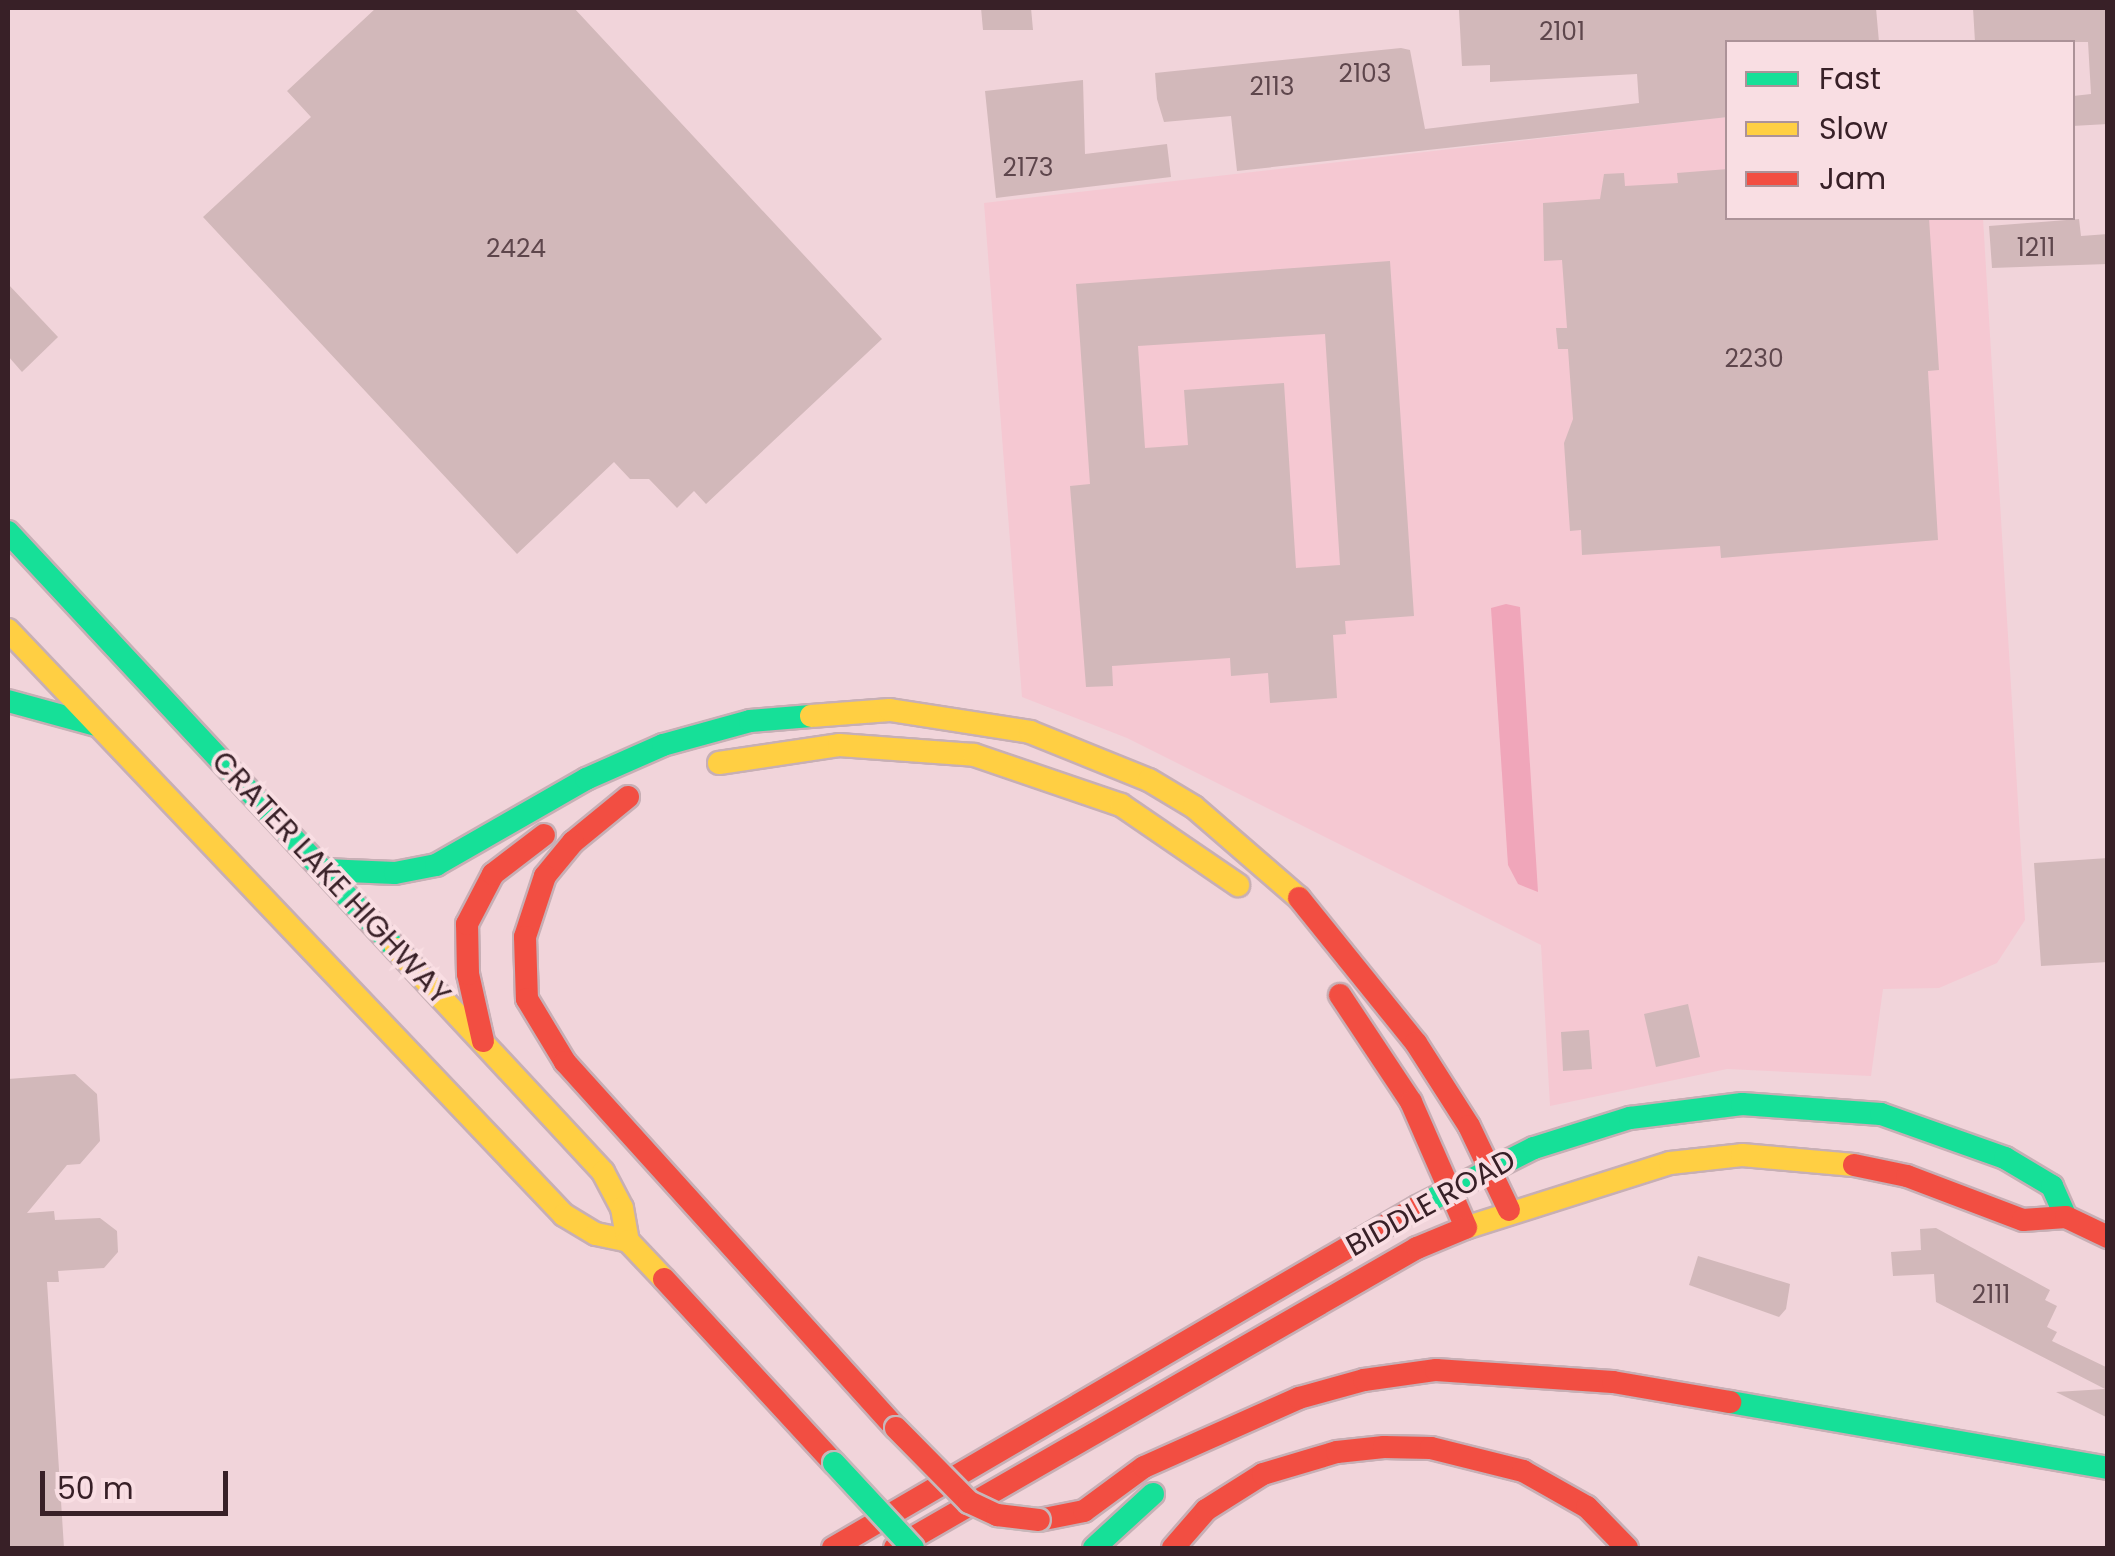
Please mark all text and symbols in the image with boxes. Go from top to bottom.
house number: 2101 [1539,17,1585,47]
legend [1725,40,2075,220]
text: Fast [1819,57,1881,100]
house number: 2103 [1339,59,1391,89]
house number: 2113 [1249,72,1295,102]
text: Slow [1819,107,1888,150]
house number: 2173 [1003,153,1053,183]
text: Jam [1819,157,1886,200]
house number: 1211 [2017,233,2055,263]
house number: 2424 [486,234,546,264]
house number: 2230 [1724,344,1784,374]
street label: CRATER LAKE HIGHWAY [204,744,458,1012]
street label: BIDDLE ROAD [1340,1142,1522,1264]
house number: 2111 [1972,1280,2010,1310]
scale bar [45,1451,232,1513]
text: 50 m [57,1467,134,1510]

